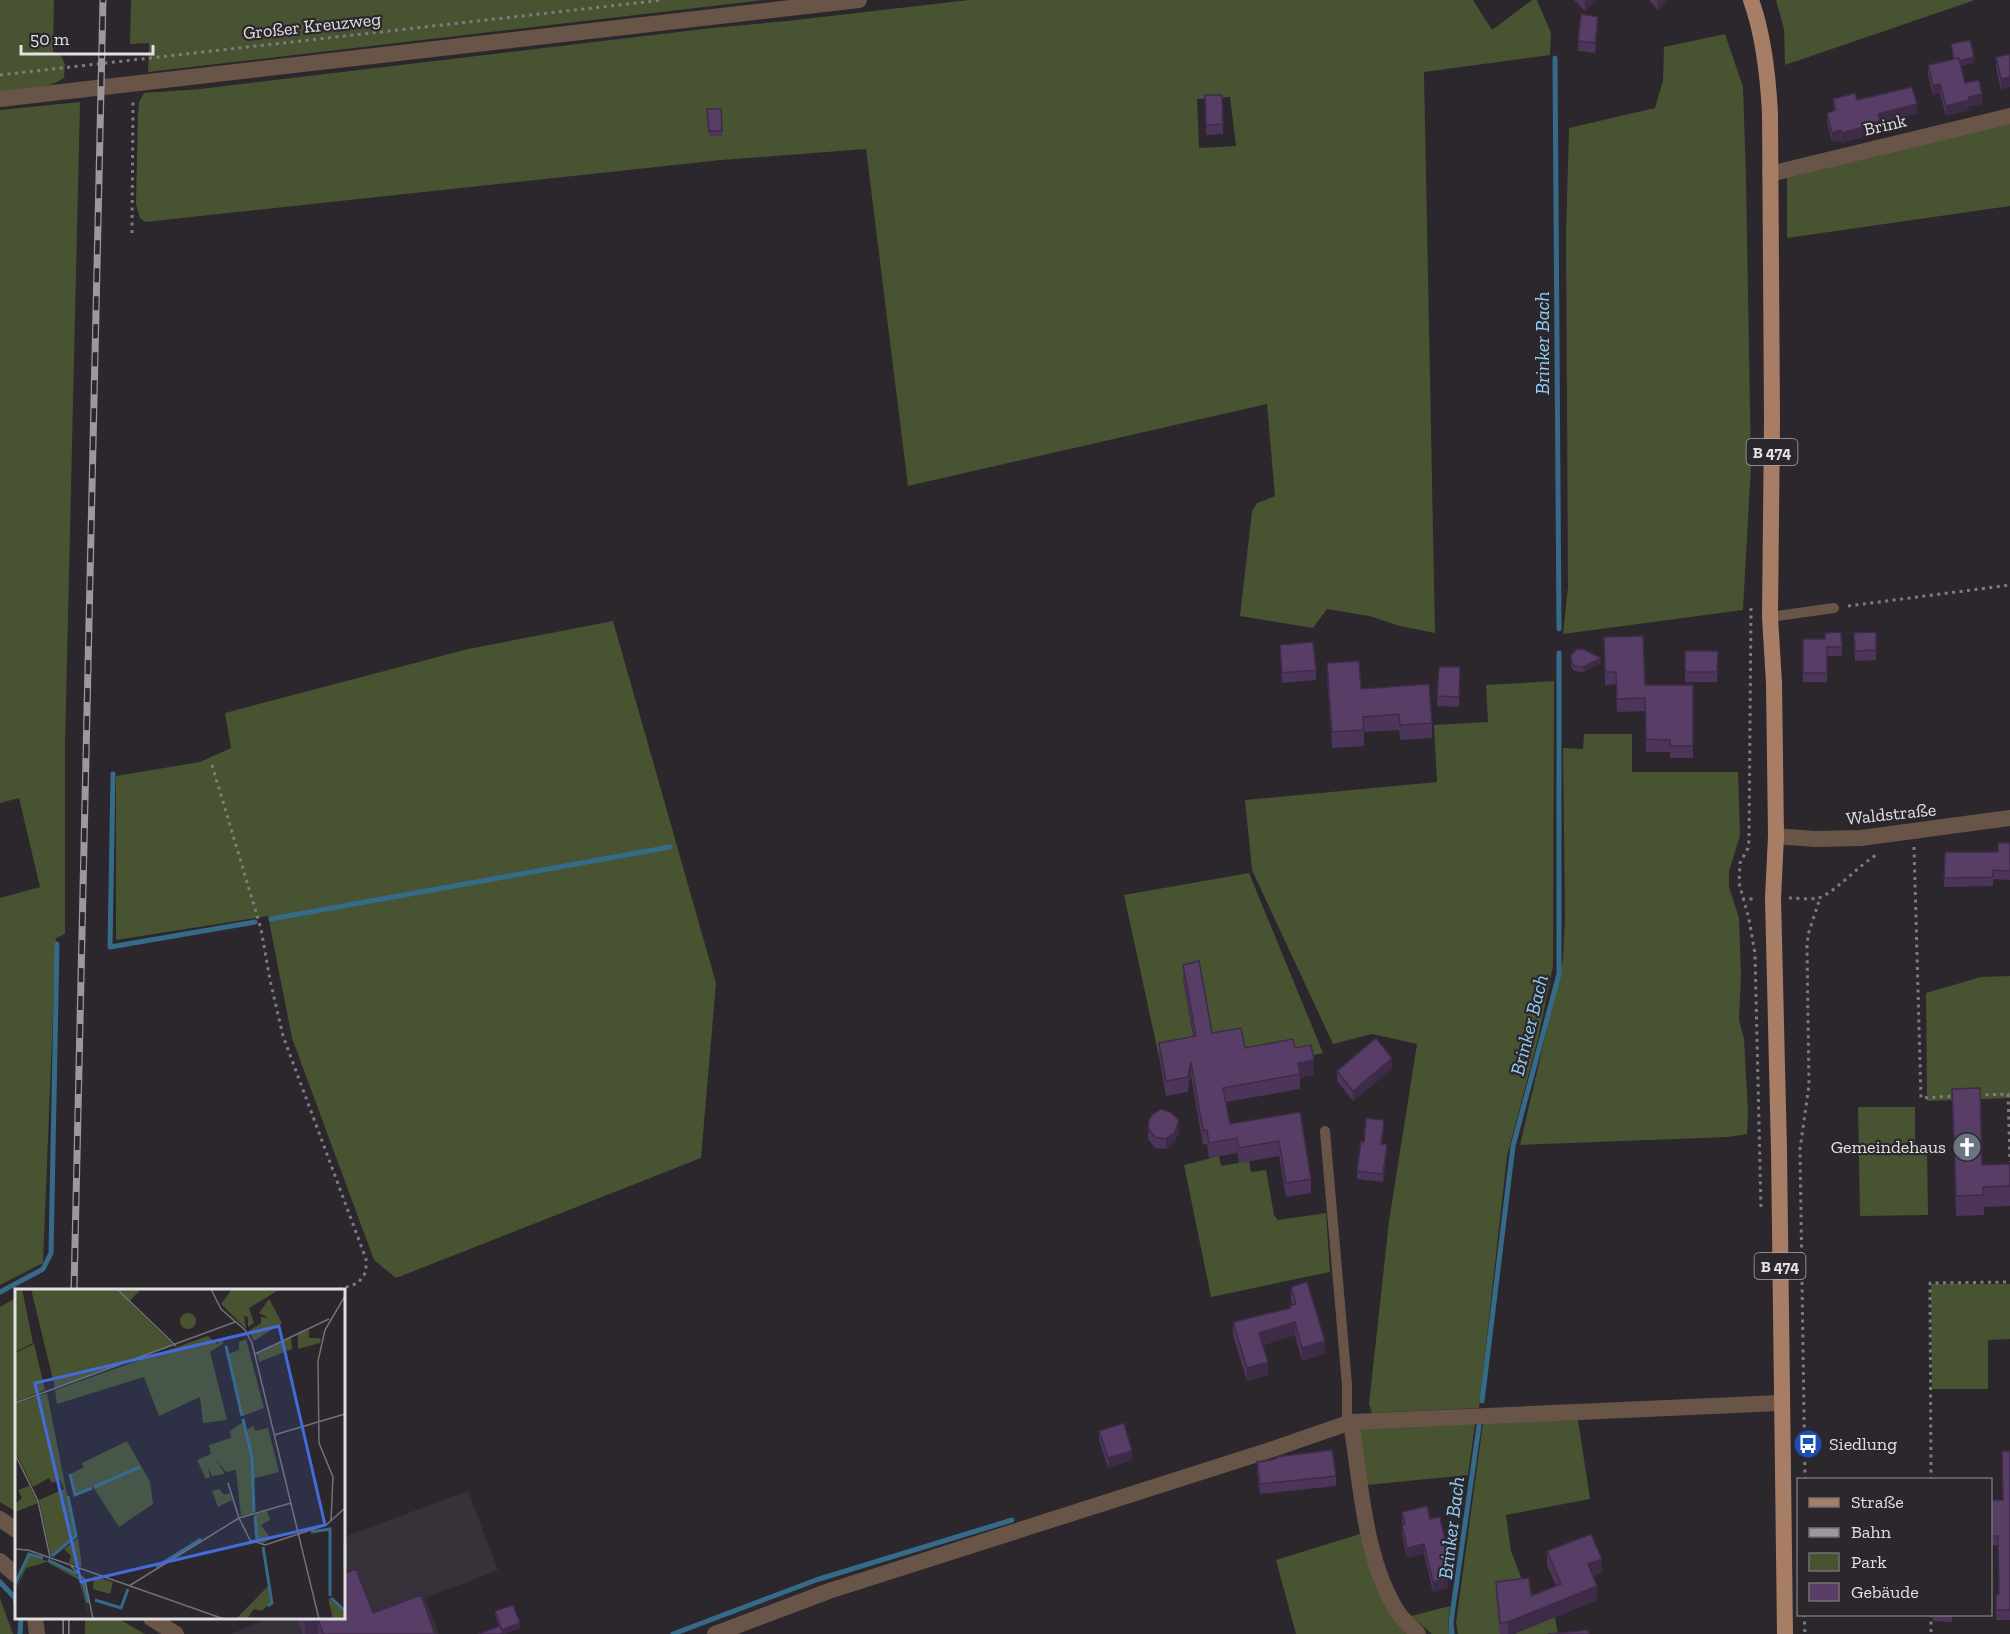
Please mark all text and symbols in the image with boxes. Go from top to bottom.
street label: Großer Kreuzweg [242,8,382,44]
scale bar [21,18,153,56]
text: 50 m [30,28,70,50]
street label: Brink [1862,109,1909,141]
water label: Brinker Bach [1530,291,1554,395]
road number: B 474 [1746,439,1798,465]
street label: Waldstraße [1845,798,1937,830]
water label: Brinker Bach [1505,972,1553,1078]
church icon: Gemeindehaus [1951,1131,1983,1163]
place label: Gemeindehaus [1831,1136,1946,1158]
road number: B 474 [1754,1253,1806,1279]
inset map [15,1289,345,1619]
bus stop icon: Siedlung [1792,1428,1824,1460]
place label: Siedlung [1829,1433,1897,1455]
water label: Brinker Bach [1433,1475,1469,1581]
legend [1797,1478,1992,1616]
text: Straße [1851,1491,1904,1513]
text: Bahn [1851,1521,1892,1543]
text: Park [1851,1551,1887,1573]
text: Gebäude [1851,1581,1919,1603]

